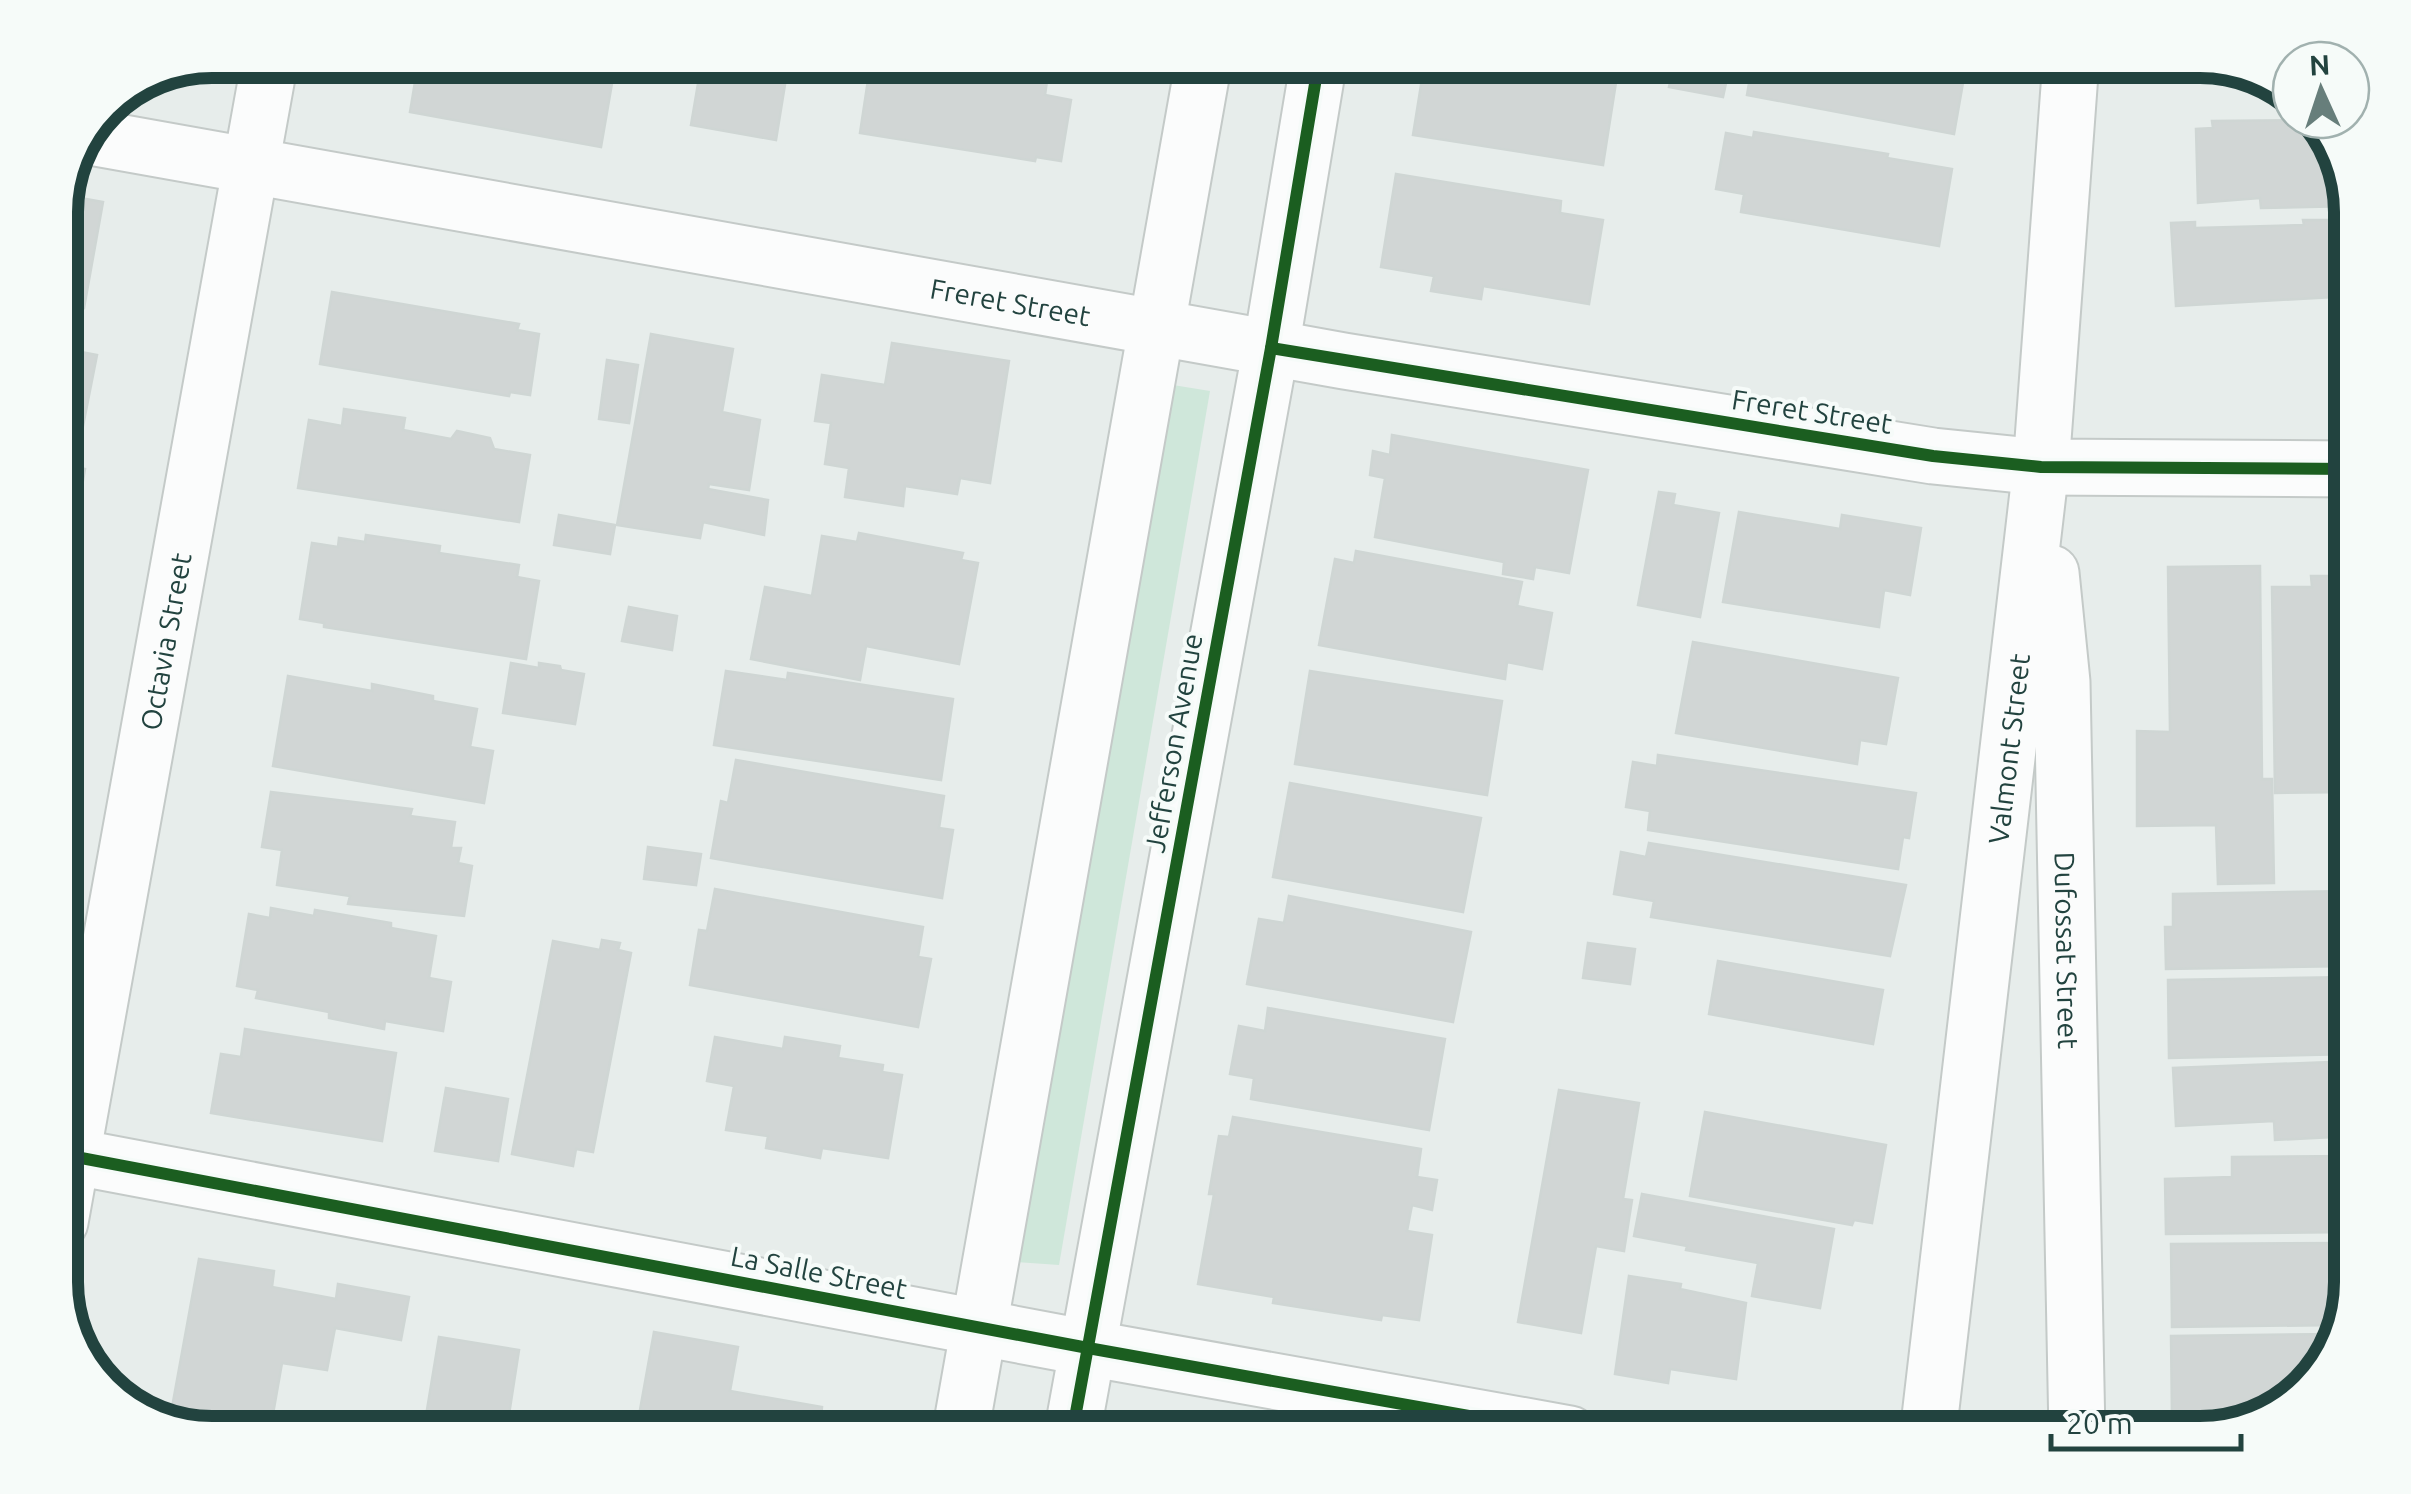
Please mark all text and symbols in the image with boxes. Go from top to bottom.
north arrow [2271,40,2371,140]
text: N [2308,49,2331,81]
street label: Freret Street [928,272,1093,331]
street label: Freret Street [1730,383,1894,439]
street label: Octavia Street [134,550,196,733]
street label: Jefferson Avenue [1138,631,1208,855]
street label: Valmont Street [1982,652,2035,845]
street label: Dufossat Street [2050,851,2085,1049]
street label: La Salle Street [728,1240,910,1304]
scale bar [2051,1389,2241,1451]
text: 20 m [2066,1406,2133,1440]

